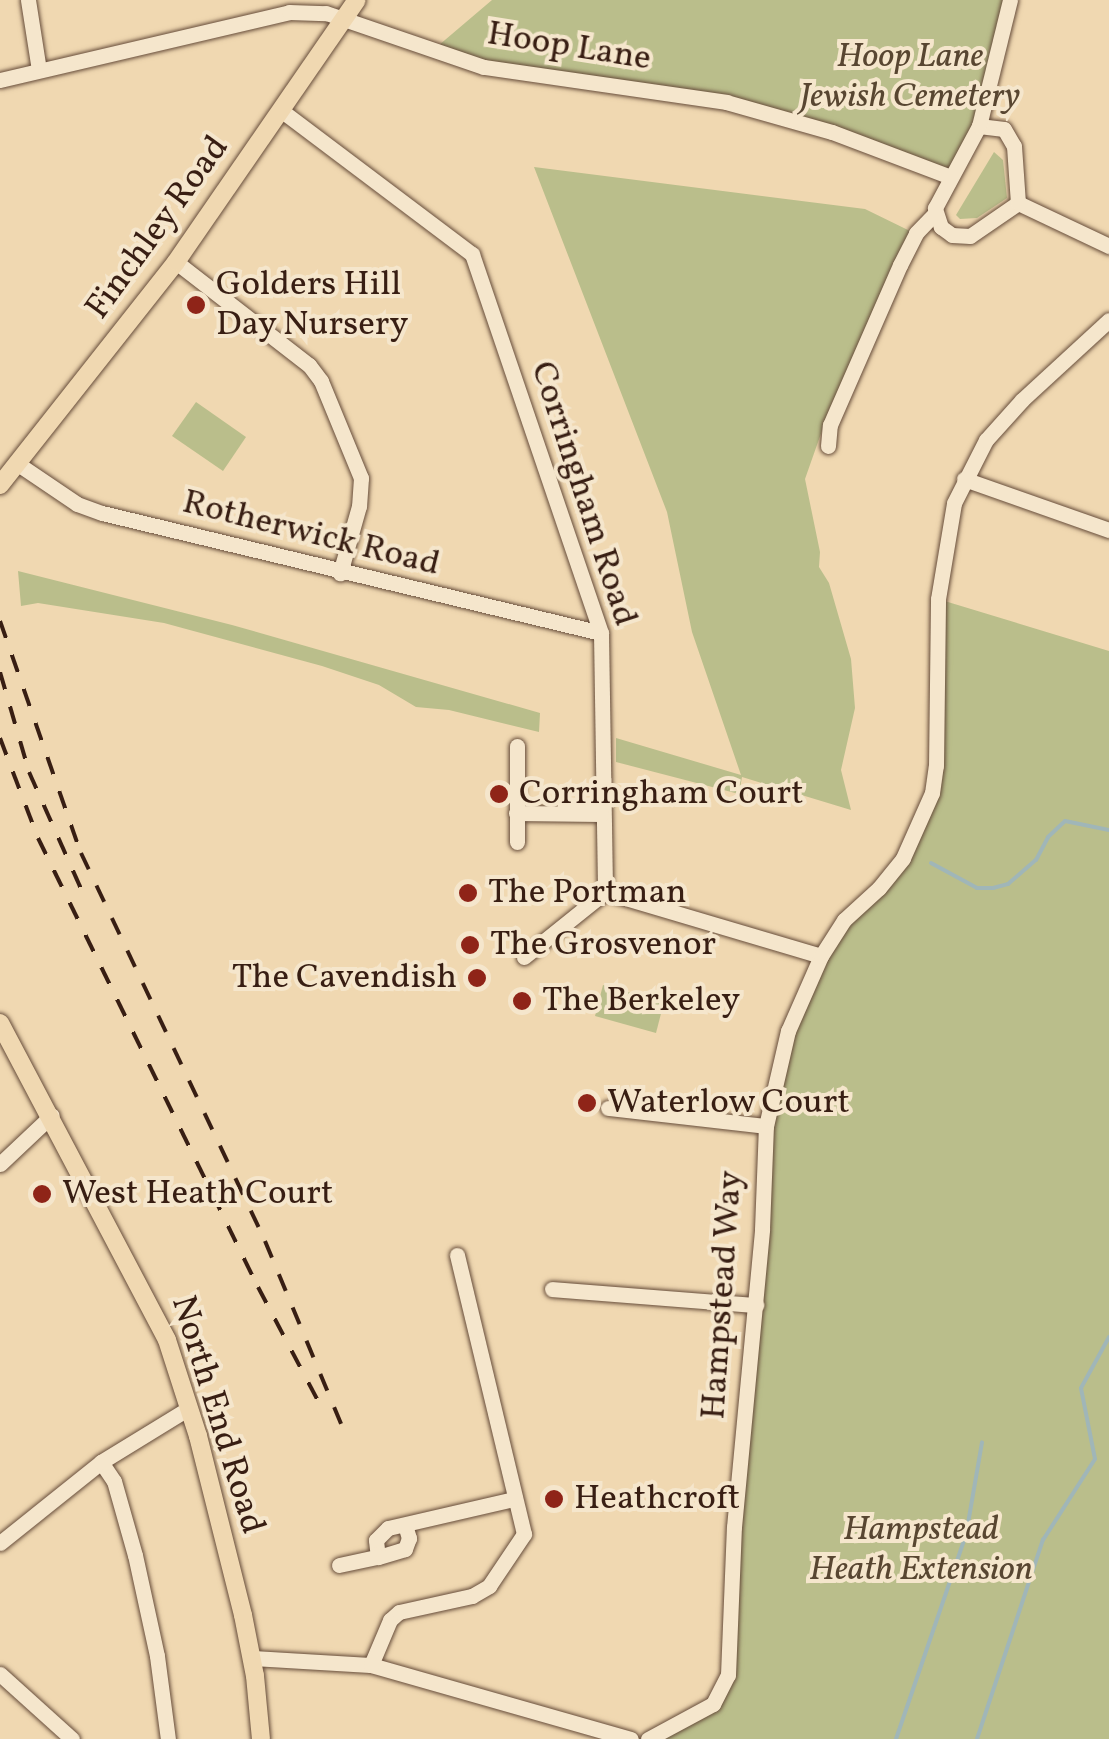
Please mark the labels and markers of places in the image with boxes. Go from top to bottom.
place label: Golders Hill Day Nursery [216,264,409,346]
marker: Golders Hill Day Nursery [185,294,207,316]
place label: Corringham Court [519,773,804,815]
marker: Corringham Court [488,783,510,805]
place label: The Portman [488,872,687,914]
marker: The Portman [457,882,479,904]
place label: The Grosvenor [490,924,716,966]
marker: The Grosvenor [459,934,481,956]
place label: The Cavendish [232,957,457,999]
marker: The Cavendish [466,967,488,989]
place label: The Berkeley [542,980,740,1022]
marker: The Berkeley [511,990,533,1012]
place label: Waterlow Court [607,1082,851,1124]
marker: Waterlow Court [576,1092,598,1114]
place label: West Heath Court [62,1173,333,1215]
marker: West Heath Court [31,1183,53,1205]
place label: Heathcroft [574,1478,740,1520]
marker: Heathcroft [543,1488,565,1510]

